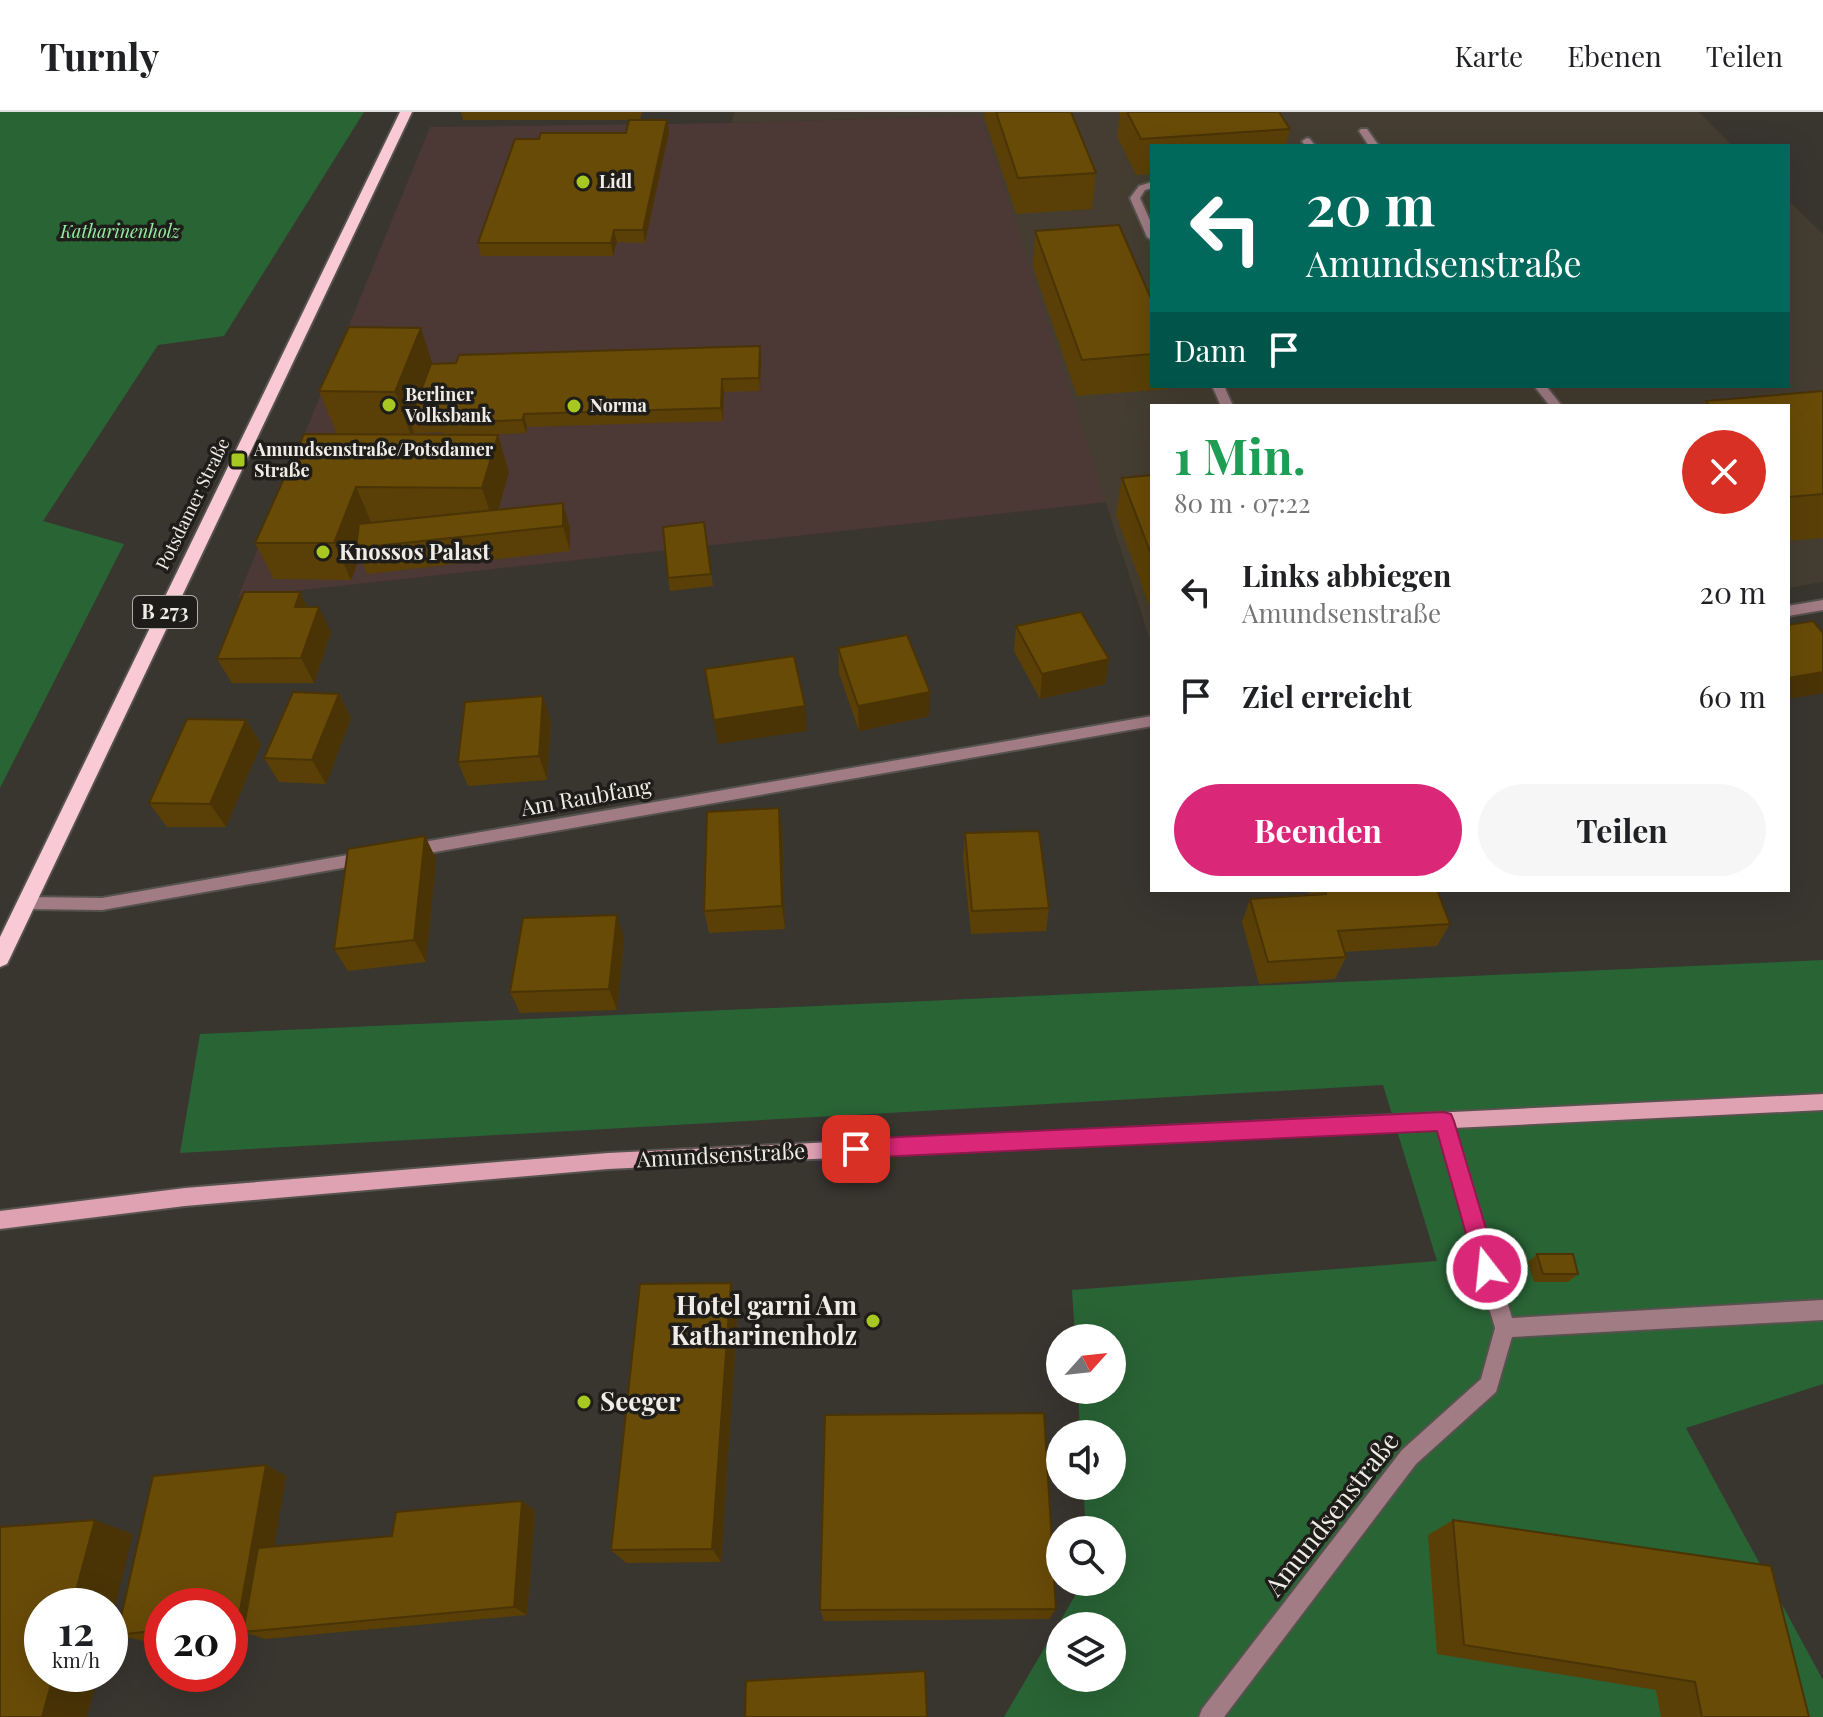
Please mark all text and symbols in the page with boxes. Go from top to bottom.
text: Turnly [40,30,159,81]
text: Karte [1454,37,1523,74]
text: Ebenen [1567,37,1662,74]
text: Teilen [1706,37,1783,74]
text: 20 m [1306,166,1435,241]
place label: Lidl [599,169,632,193]
marker: Lidl [574,173,592,191]
icon: left [1174,176,1278,280]
park label: Katharinenholz [59,219,181,243]
text: Amundsenstraße [1306,238,1582,286]
icon: arrive [1262,328,1306,372]
text: Dann [1174,330,1246,370]
place label: Berliner Volksbank [404,382,492,427]
place label: Norma [590,393,648,417]
marker: Berliner Volksbank [380,396,398,414]
marker: Norma [565,397,583,415]
text: 1 Min. [1174,423,1306,487]
button: close [1682,430,1766,514]
street label: Potsdamer Straße [150,434,234,574]
place label: Amundsenstraße/Potsdamer Straße [253,437,494,482]
marker: Amundsenstraße/Potsdamer Straße [229,451,247,469]
text: 80 m · 07:22 [1174,485,1310,520]
place label: Knossos Palast [339,536,490,566]
marker: Knossos Palast [314,543,332,561]
text: Links abbiegen [1242,555,1451,595]
icon: left [1174,570,1218,614]
text: 20 m [1700,572,1766,612]
text: Amundsenstraße [1242,595,1441,630]
road number: B 273 [133,596,197,628]
icon: arrive [1174,674,1218,718]
text: Ziel erreicht [1242,676,1412,716]
text: 60 m [1698,676,1766,716]
street label: Am Raubfang [517,770,654,822]
button: Beenden [1174,784,1462,876]
button: Teilen [1478,784,1766,876]
pin [822,1115,890,1183]
icon: arrive [834,1127,878,1171]
street label: Amundsenstraße [635,1135,806,1173]
position arrow [1445,1227,1529,1311]
place label: Hotel garni Am Katharinenholz [671,1287,857,1352]
marker: Hotel garni Am Katharinenholz [864,1312,882,1330]
north arrow [1046,1324,1126,1404]
map controls [1046,1324,1126,1692]
place label: Seeger [600,1383,680,1418]
marker: Seeger [575,1393,593,1411]
button: sound [1046,1420,1126,1500]
street label: Amundsenstraße [1255,1424,1406,1603]
button: search [1046,1516,1126,1596]
speed limit sign: 20 [144,1588,248,1692]
text: 12 [58,1603,94,1656]
button: layers [1046,1612,1126,1692]
text: km/h [52,1646,100,1673]

